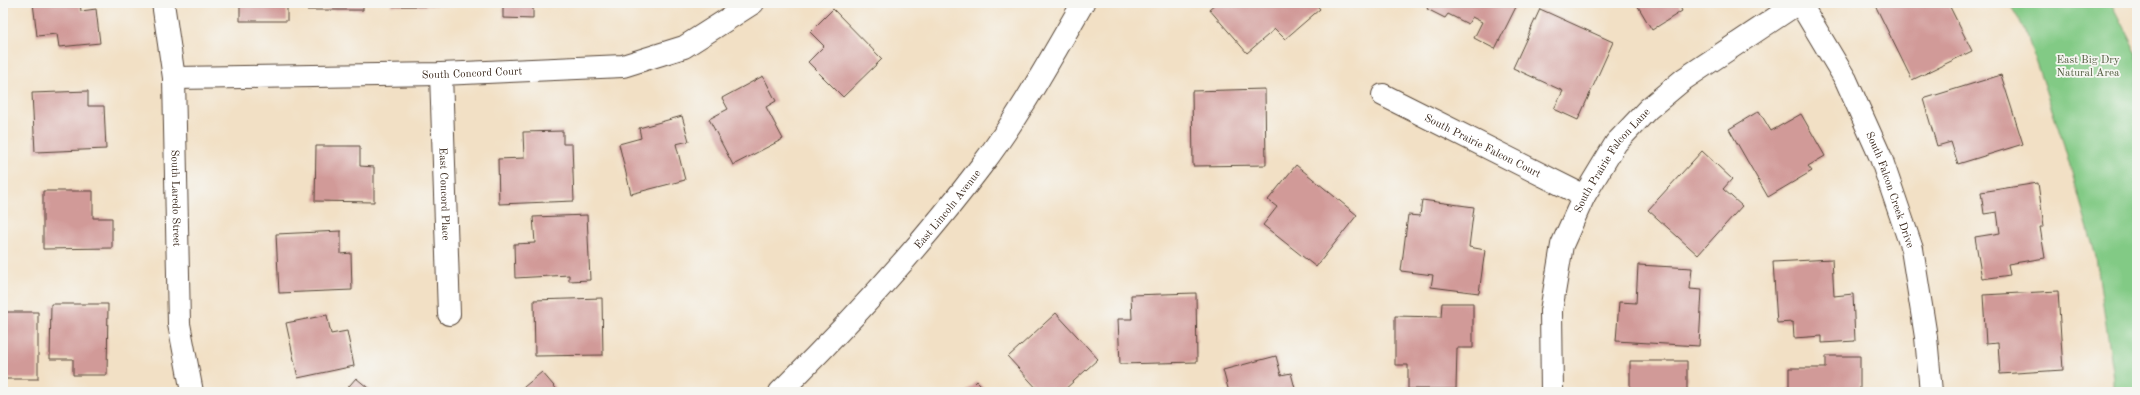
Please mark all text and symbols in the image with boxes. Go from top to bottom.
park label: East Big Dry Natural Area [2056,55,2120,79]
street label: South Concord Court [422,66,523,81]
street label: South Prairie Falcon Lane [1573,107,1653,215]
street label: South Prairie Falcon Court [1422,113,1543,181]
street label: South Falcon Creek Drive [1863,130,1915,249]
street label: East Concord Place [436,147,451,241]
street label: South Laredo Street [168,150,181,247]
street label: East Lincoln Avenue [913,168,983,252]

